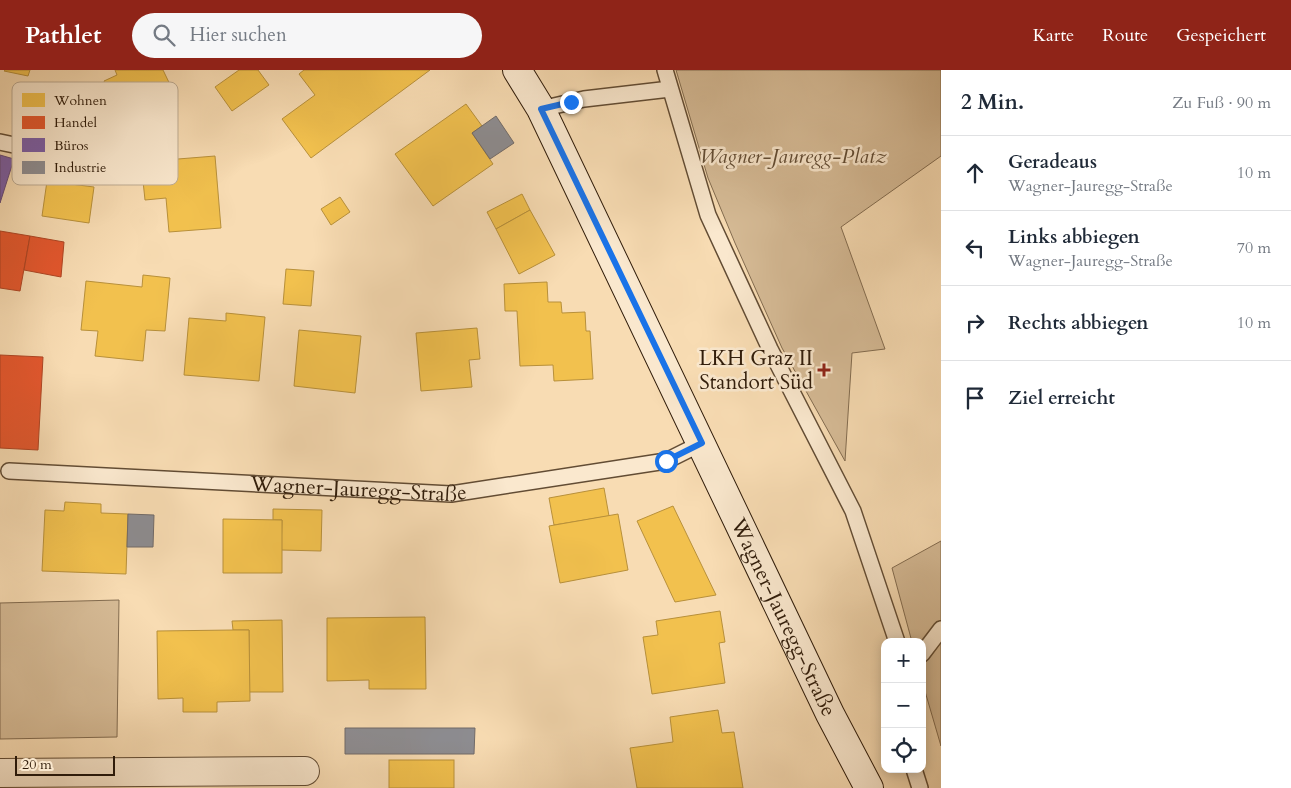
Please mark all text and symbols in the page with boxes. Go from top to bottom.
search box [132,13,482,58]
text: Pathlet [25,19,102,52]
icon: search [150,21,178,49]
text: Hier suchen [190,22,287,48]
text: Karte [1033,23,1074,48]
text: Route [1102,23,1148,48]
text: Gespeichert [1176,23,1266,48]
legend [12,82,178,185]
text: 2 Min. [961,88,1024,117]
text: Wohnen [53,91,107,110]
route end [560,91,583,114]
text: Zu Fuß · 90 m [1172,92,1271,114]
text: Handel [54,113,98,132]
text: Büros [54,136,89,155]
park label: Wagner-Jauregg-Platz [699,142,887,171]
text: Geradeaus [1008,149,1097,175]
text: Industrie [54,158,106,177]
icon: ahead [961,159,989,187]
text: 10 m [1237,162,1271,184]
text: Wagner-Jauregg-Straße [1008,175,1173,197]
text: Links abbiegen [1008,224,1140,250]
icon: left [961,234,989,262]
text: 70 m [1237,237,1271,259]
text: Wagner-Jauregg-Straße [1008,250,1173,272]
icon: right [961,309,989,337]
text: Rechts abbiegen [1008,310,1149,336]
text: 10 m [1237,312,1271,334]
place label: LKH Graz II Standort Süd [699,344,813,397]
marker: LKH Graz II Standort Süd [817,363,831,377]
icon: arrive [961,384,989,412]
text: Ziel erreicht [1008,385,1115,411]
route start [655,450,678,473]
street label: Wagner-Jauregg-Straße [249,469,469,509]
street label: Wagner-Jauregg-Straße [724,512,843,721]
map controls [881,638,926,773]
button: + [881,638,926,683]
button: − [881,683,926,728]
button: locate [881,728,926,773]
scale bar [15,753,115,776]
text: 20 m [22,755,52,774]

